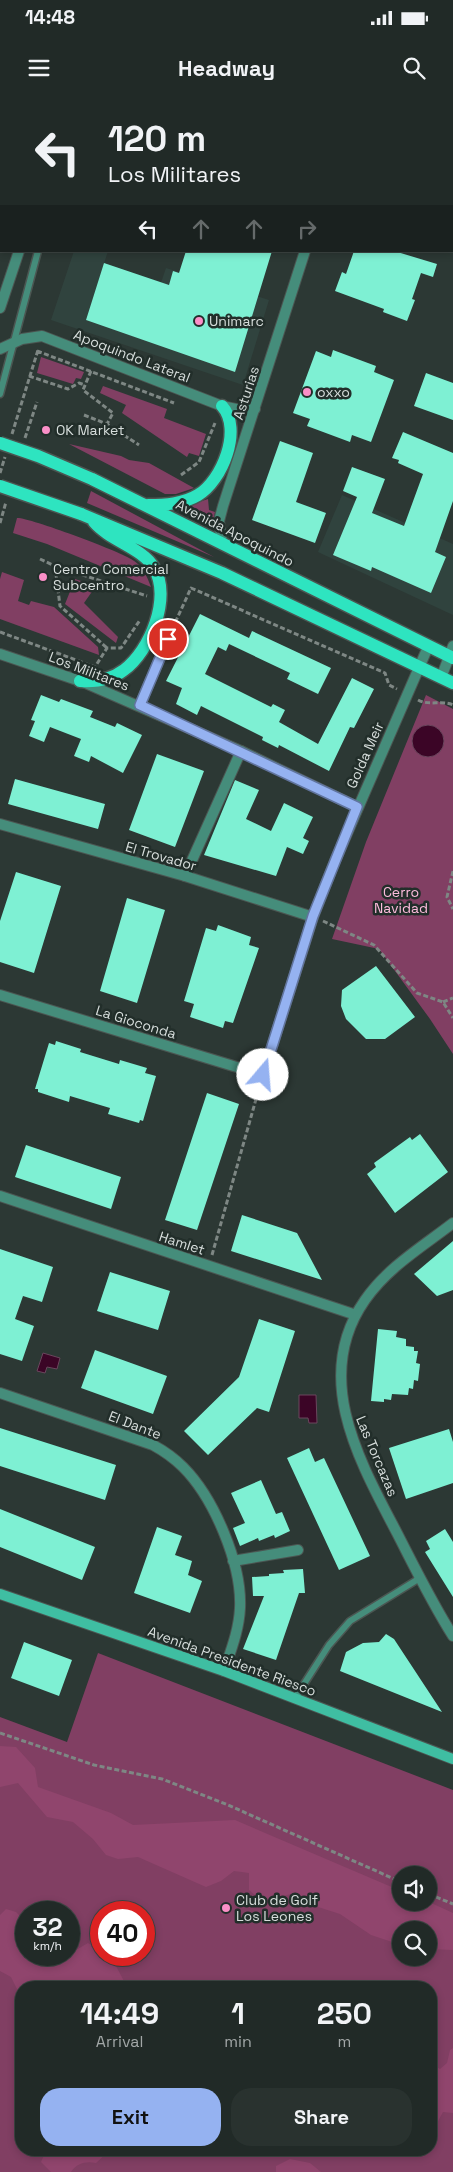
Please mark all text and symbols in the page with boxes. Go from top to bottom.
text: 14:48 [25,5,75,30]
icon: menu [25,54,53,82]
text: Headway [178,54,275,82]
icon: search [400,54,428,82]
text: 120 m [108,117,206,161]
icon: left [25,120,90,185]
text: Los Militares [108,160,241,188]
icon: left [134,215,162,243]
icon: ahead [187,215,215,243]
icon: ahead [240,215,268,243]
icon: right [293,215,321,243]
place label: Unimarc [209,312,264,330]
marker: Unimarc [193,315,205,327]
street label: Apoquindo Lateral [71,325,193,387]
street label: Asturias [229,364,263,422]
place label: oxxo [317,383,350,401]
marker: oxxo [301,386,313,398]
place label: OK Market [56,421,125,439]
marker: OK Market [40,424,52,436]
street label: Avenida Apoquindo [173,495,297,571]
place label: Centro Comercial Subcentro [53,560,169,594]
marker: Centro Comercial Subcentro [37,571,49,583]
pin [147,618,189,660]
icon: arrive [154,625,182,653]
street label: Los Militares [46,647,132,695]
street label: Golda Meir [342,719,388,791]
street label: El Trovador [123,837,199,875]
park label: Cerro Navidad [374,883,428,917]
street label: La Gioconda [94,1001,178,1043]
position arrow [236,1048,288,1100]
street label: Hamlet [157,1227,207,1259]
street label: El Dante [106,1407,164,1443]
street label: Las Torcazas [352,1413,402,1499]
street label: Avenida Presidente Riesco [145,1622,319,1700]
map controls [392,1866,437,1966]
button: sound [392,1866,437,1911]
place label: Club de Golf Los Leones [236,1891,318,1925]
speed limit sign: 40 [90,1901,155,1966]
marker: Club de Golf Los Leones [220,1902,232,1914]
text: 32 [32,1911,63,1943]
button: search [392,1921,437,1966]
text: km/h [33,1938,62,1954]
text: 14:49 [80,1994,159,2033]
text: 1 [231,1994,245,2033]
text: 250 [317,1994,372,2033]
text: Arrival [96,2031,143,2052]
text: min [224,2031,252,2052]
text: m [337,2031,351,2052]
button: Exit [40,2088,221,2146]
button: Share [231,2088,412,2146]

